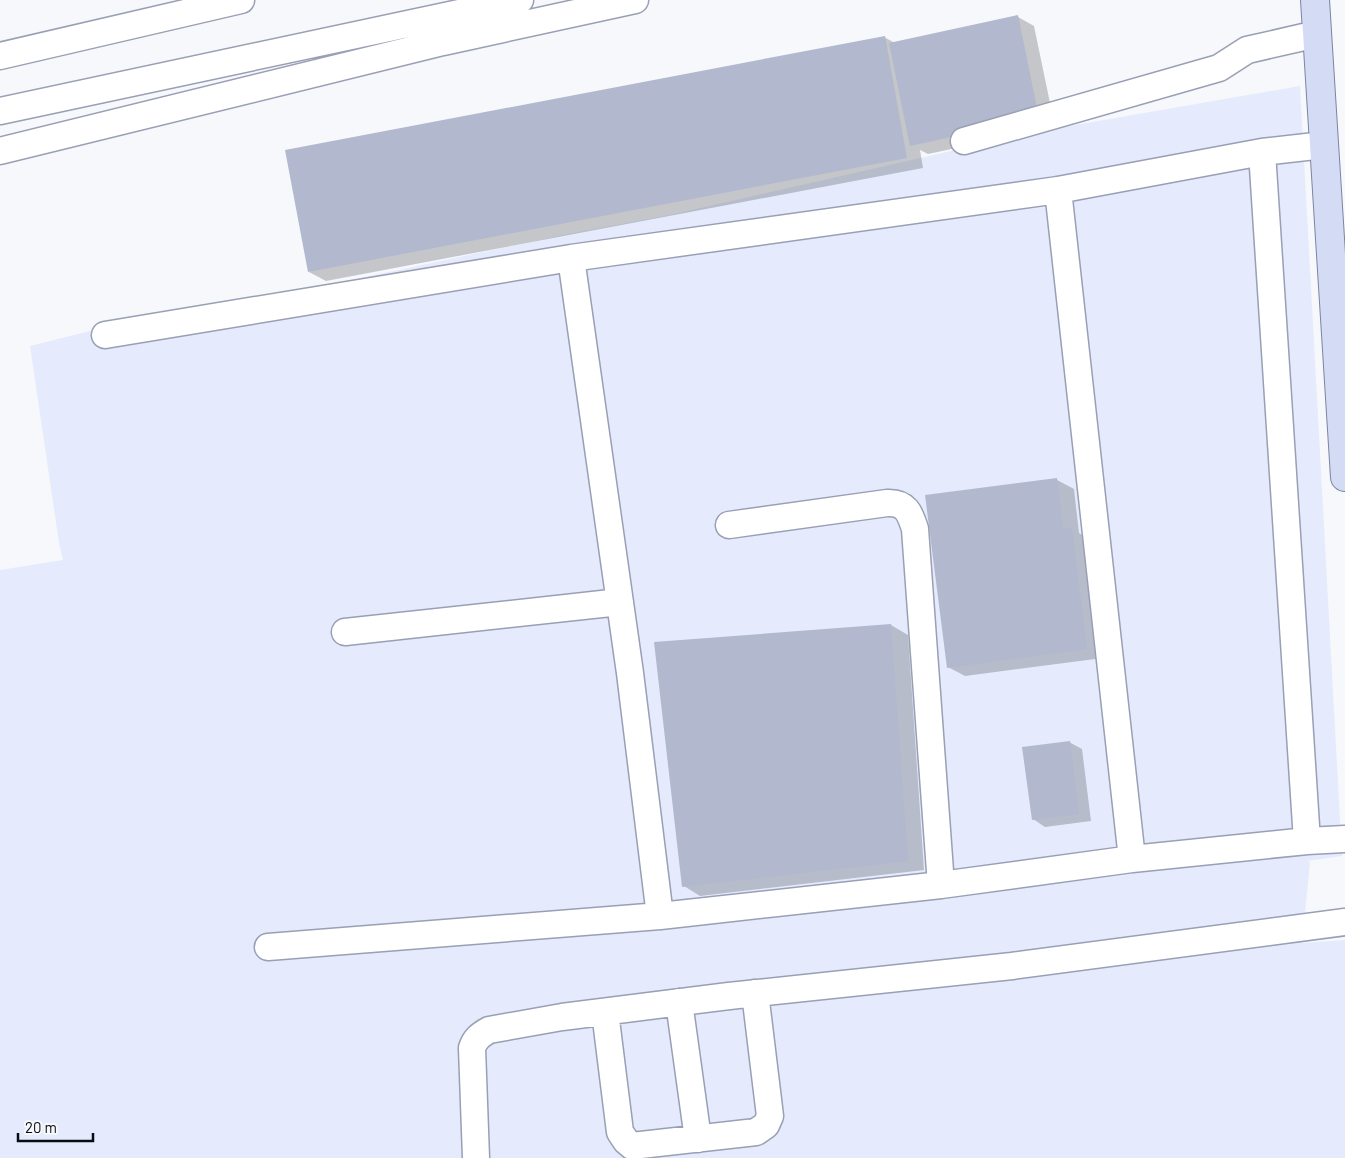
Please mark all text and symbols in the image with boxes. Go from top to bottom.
scale bar [18,1110,92,1142]
text: 20 m [25,1118,57,1136]

